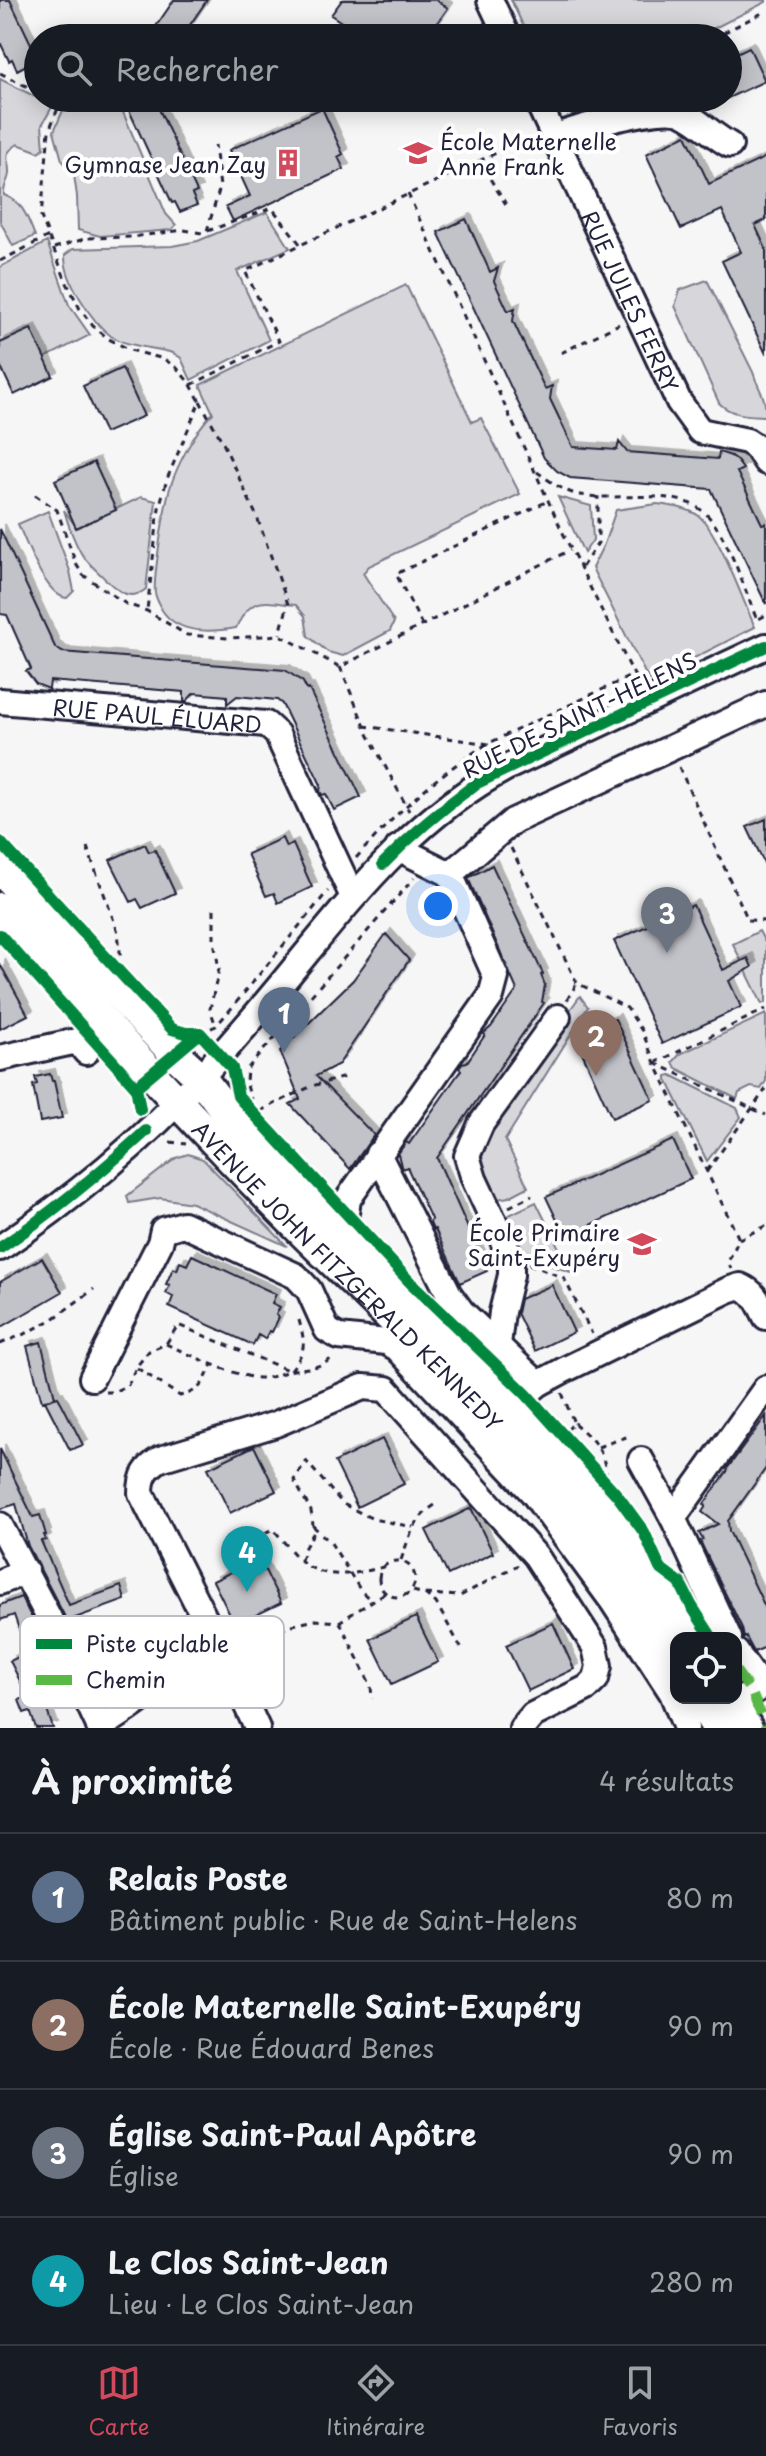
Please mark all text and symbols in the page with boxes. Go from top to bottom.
search box [24,24,742,112]
icon: search [52,46,96,90]
text: Rechercher [116,46,279,91]
place label: École Maternelle Anne Frank [440,124,617,182]
school or university icon: École Maternelle Anne Frank [403,138,433,168]
place label: Gymnase Jean Zay [64,147,266,180]
building icon: Gymnase Jean Zay [273,148,303,178]
street label: RUE JULES FERRY [574,204,688,397]
street label: RUE DE SAINT-HELENS [456,643,702,785]
street label: RUE PAUL ÉLUARD [52,689,263,740]
your location [418,886,458,926]
pin: 3 [641,887,693,953]
pin: 1 [258,987,310,1053]
pin: 2 [570,1010,622,1076]
street label: AVENUE JOHN FITZGERALD KENNEDY [186,1112,511,1437]
place label: École Primaire Saint-Exupéry [467,1215,620,1273]
school or university icon: École Primaire Saint-Exupéry [627,1229,657,1259]
pin: 4 [221,1526,273,1592]
legend [20,1616,284,1708]
text: Piste cyclable [86,1626,229,1659]
map controls [670,1632,742,1704]
button: locate [670,1632,742,1704]
text: Chemin [86,1662,166,1695]
text: À proximité [32,1754,233,1806]
text: 4 résultats [599,1761,734,1800]
text: Relais Poste [108,1855,288,1900]
text: 1 [52,1878,64,1917]
text: 80 m [666,1878,734,1917]
text: Bâtiment public · Rue de Saint-Helens [108,1900,577,1939]
text: École Maternelle Saint-Exupéry [108,1983,581,2028]
text: 2 [49,2006,67,2045]
text: 90 m [667,2006,734,2045]
text: École · Rue Édouard Benes [108,2028,434,2067]
text: Église Saint-Paul Apôtre [108,2111,477,2156]
text: 3 [49,2134,67,2173]
text: 90 m [667,2134,734,2173]
text: Église [108,2156,179,2195]
text: Le Clos Saint-Jean [108,2239,389,2284]
text: 4 [49,2262,67,2301]
text: 280 m [649,2262,734,2301]
text: Lieu · Le Clos Saint-Jean [108,2284,414,2323]
tab: Carte [88,2361,149,2442]
tab: Itinéraire [326,2361,425,2442]
tab: Favoris [602,2361,678,2442]

